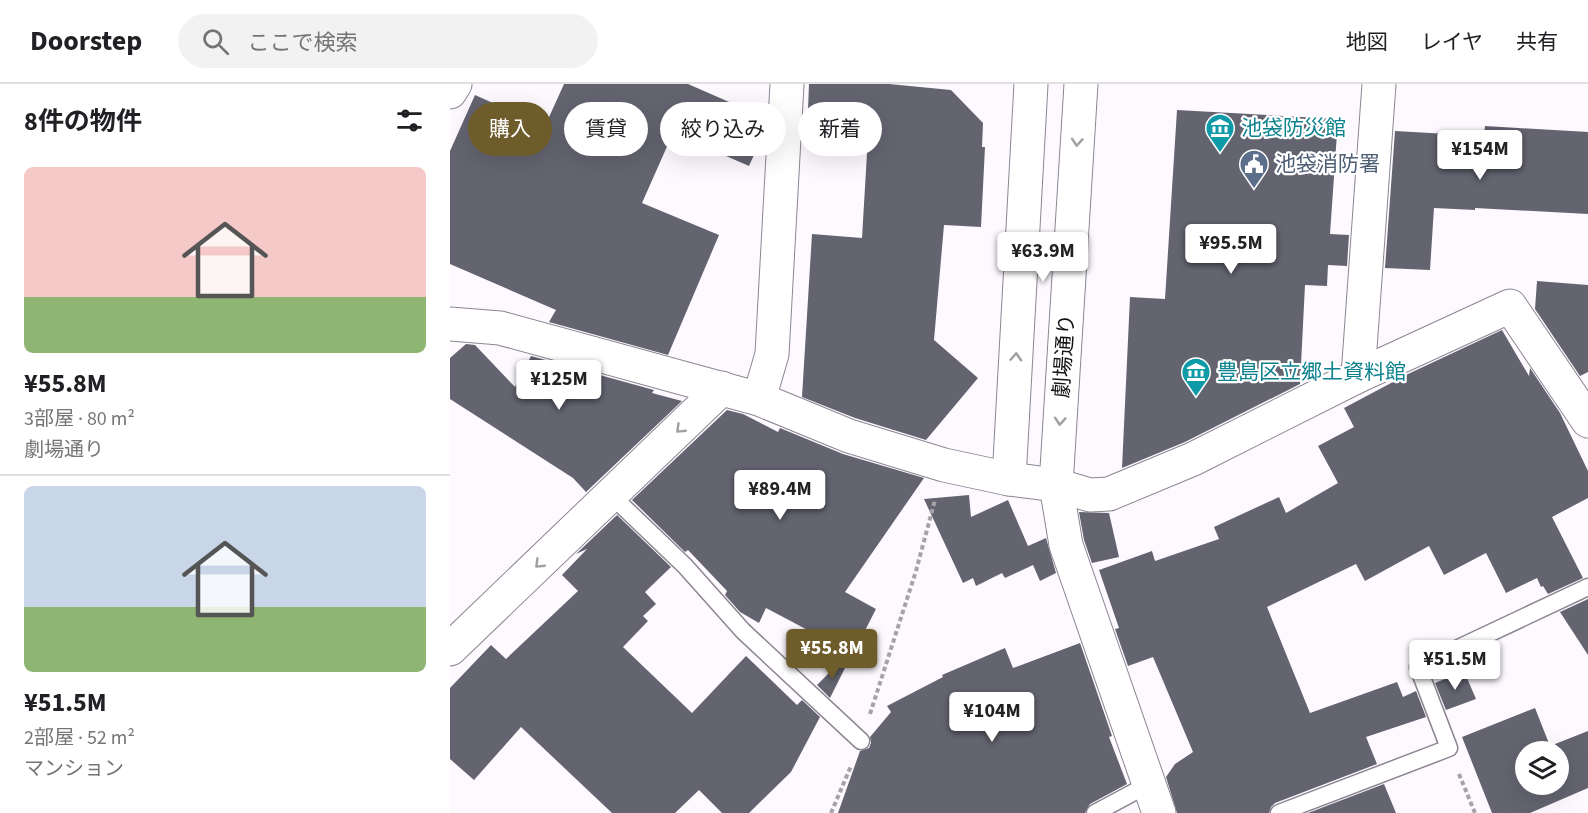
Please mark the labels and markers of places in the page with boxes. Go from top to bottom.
museum icon: 池袋防災館 [1204,112,1236,154]
place label: 池袋防災館 [1241,113,1346,143]
pin: ¥154M [1438,130,1522,181]
public building icon: 池袋消防署 [1238,148,1270,190]
place label: 池袋消防署 [1275,149,1380,179]
pin: ¥95.5M [1182,224,1280,275]
pin: ¥63.9M [994,232,1092,283]
museum icon: 豊島区立郷土資料館 [1180,356,1212,398]
place label: 豊島区立郷土資料館 [1217,357,1406,387]
pin: ¥125M [517,360,601,411]
pin: ¥89.4M [731,470,829,521]
pin: ¥55.8M [783,629,881,680]
pin: ¥51.5M [1406,640,1504,691]
pin: ¥104M [950,692,1034,743]

